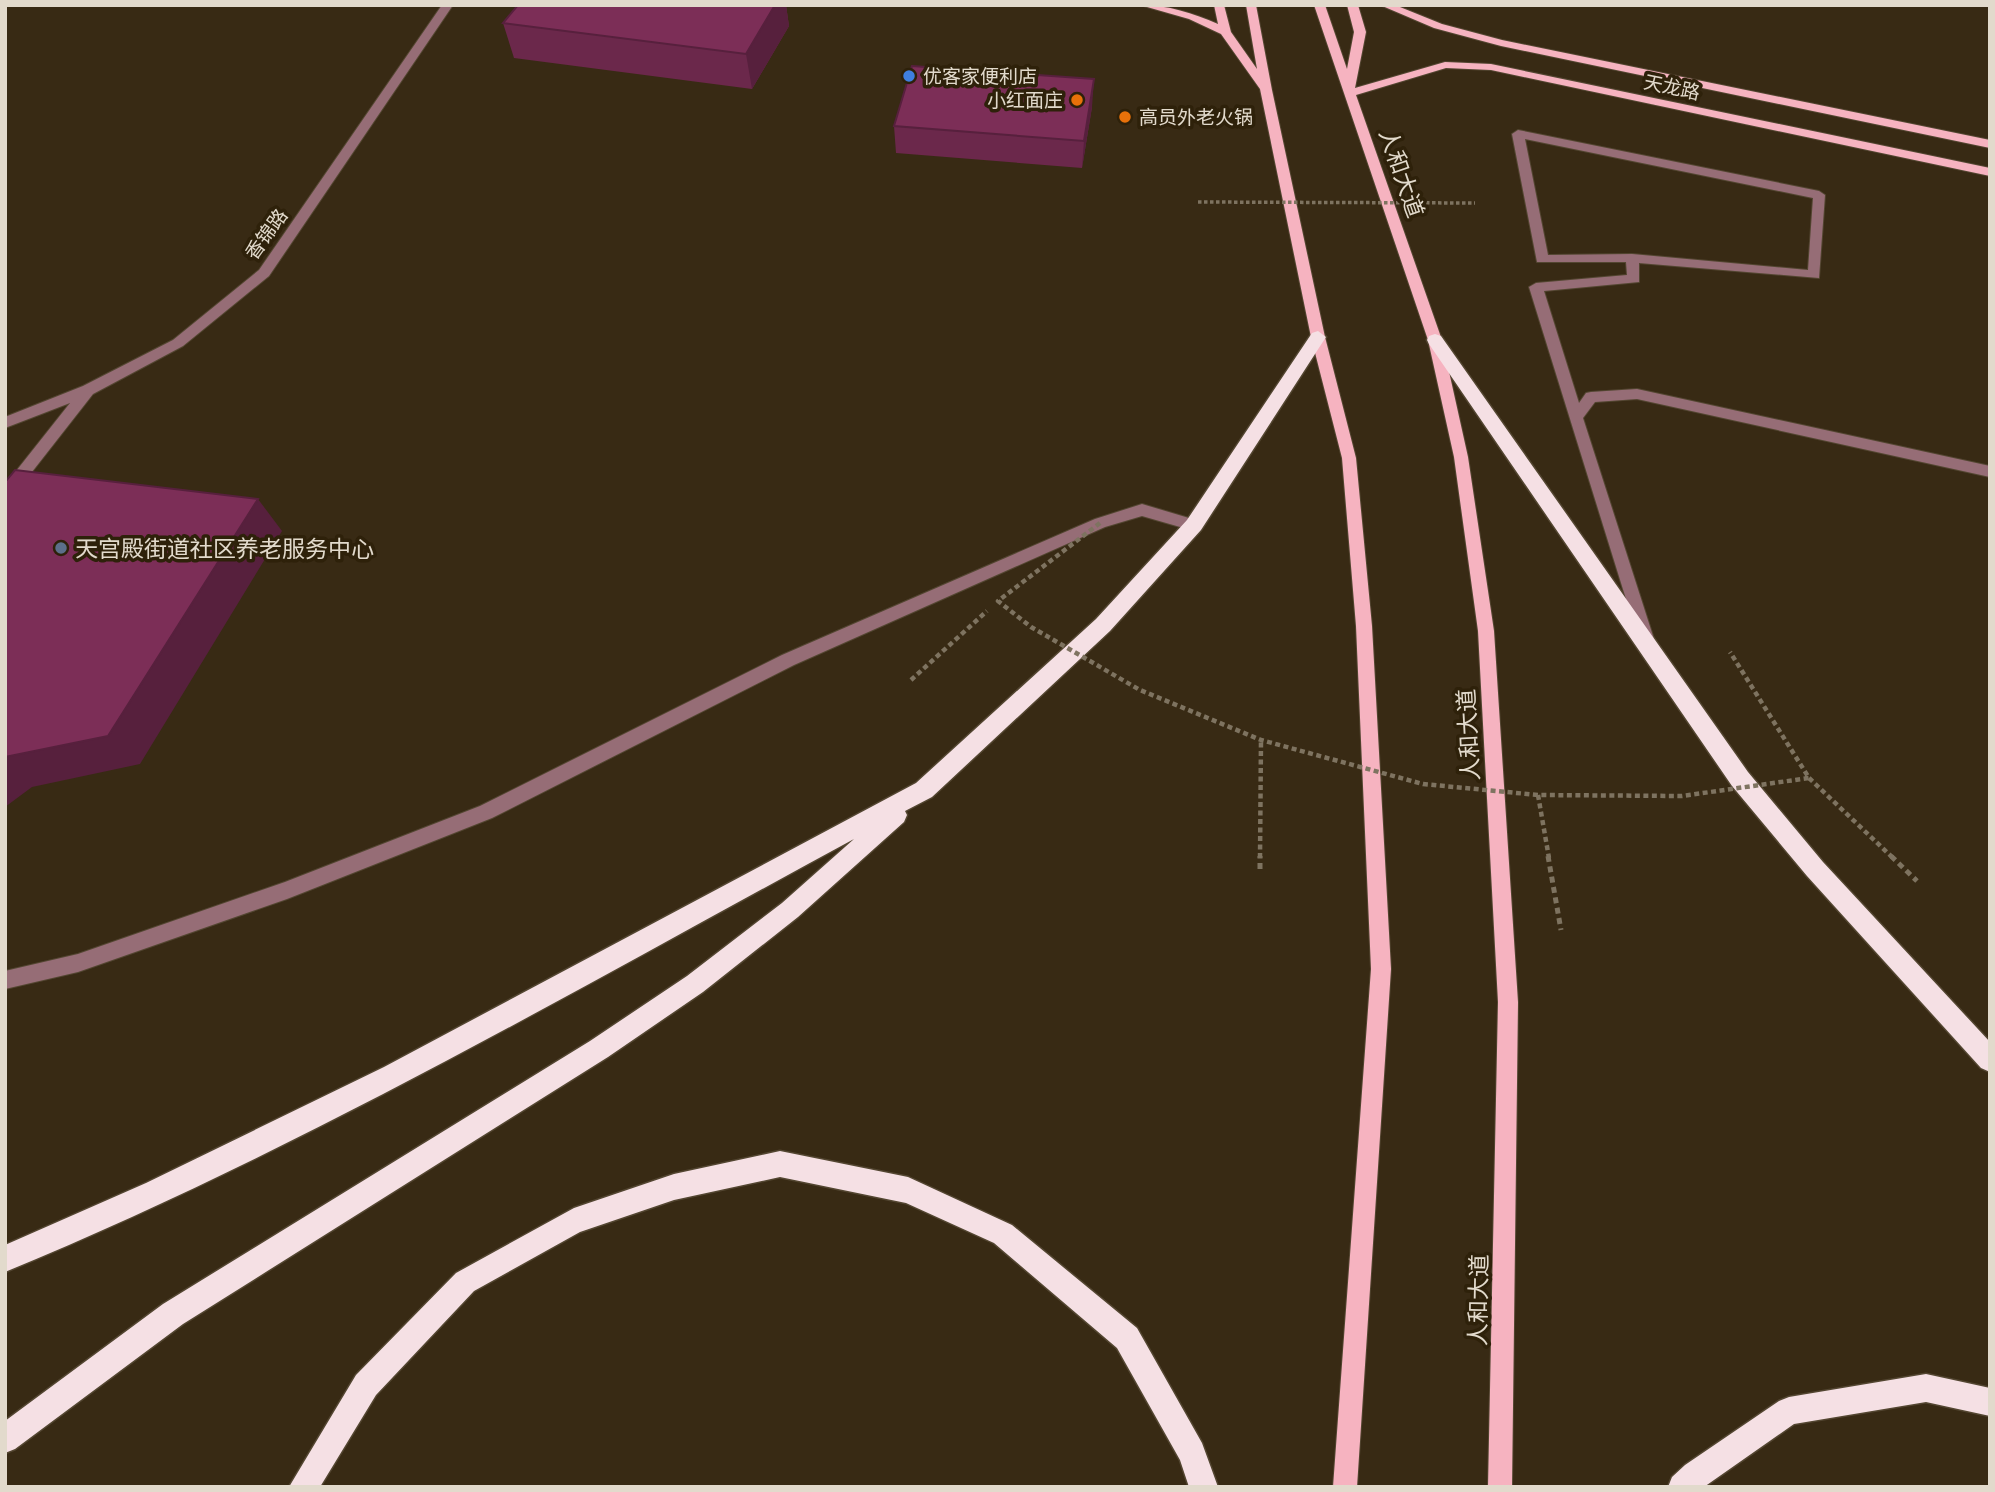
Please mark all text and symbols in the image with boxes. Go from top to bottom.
place label: 优客家便利店 [923,65,1037,87]
marker: 优客家便利店 [901,68,917,84]
street label: 天龙路 [1642,70,1702,104]
place label: 小红面庄 [987,89,1063,111]
marker: 小红面庄 [1069,92,1085,108]
place label: 高员外老火锅 [1139,106,1253,128]
marker: 高员外老火锅 [1117,109,1133,125]
street label: 人和大道 [1374,125,1430,221]
street label: 香锦路 [240,204,292,264]
place label: 天宫殿街道社区养老服务中心 [75,535,374,562]
marker: 天宫殿街道社区养老服务中心 [53,540,69,556]
street label: 人和大道 [1452,688,1484,782]
street label: 人和大道 [1464,1254,1492,1346]

